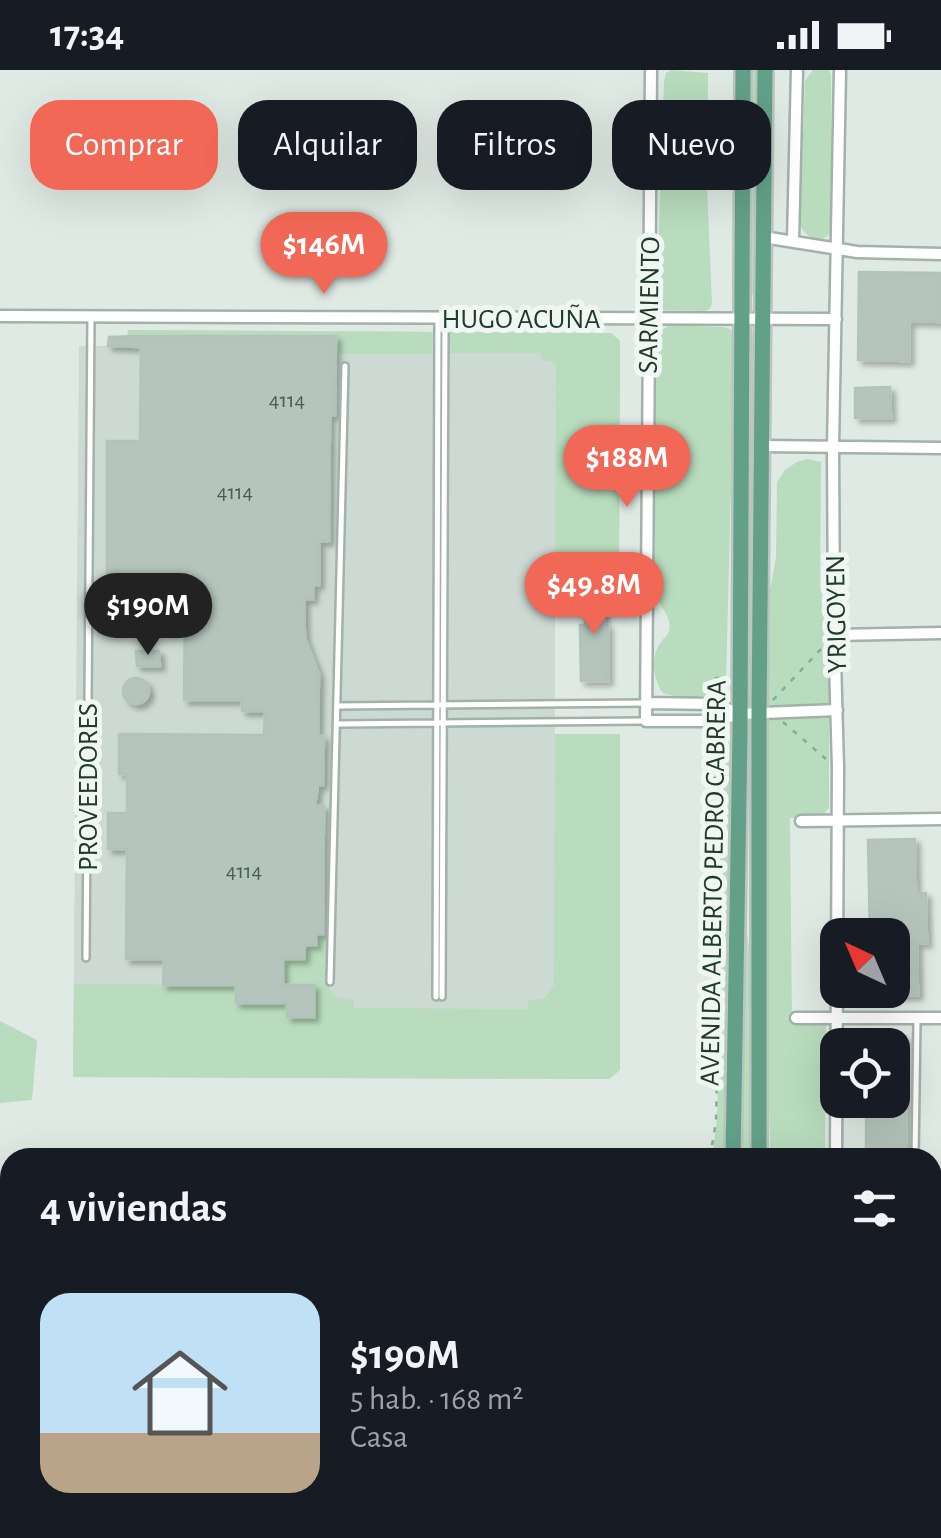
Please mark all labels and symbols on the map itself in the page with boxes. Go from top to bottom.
pin: $146M [254,212,394,297]
street label: SARMIENTO [635,236,665,374]
street label: HUGO ACUÑA [441,304,601,334]
house number: 4114 [269,389,305,411]
pin: $188M [557,425,697,510]
house number: 4114 [217,481,253,503]
pin: $49.8M [513,552,675,637]
street label: YRIGOYEN [822,555,852,673]
pin: $190M [78,573,218,658]
street label: AVENIDA ALBERTO PEDRO CABRERA [696,680,732,1086]
street label: PROVEEDORES [75,703,103,871]
house number: 4114 [226,860,262,882]
north arrow [820,918,910,1008]

